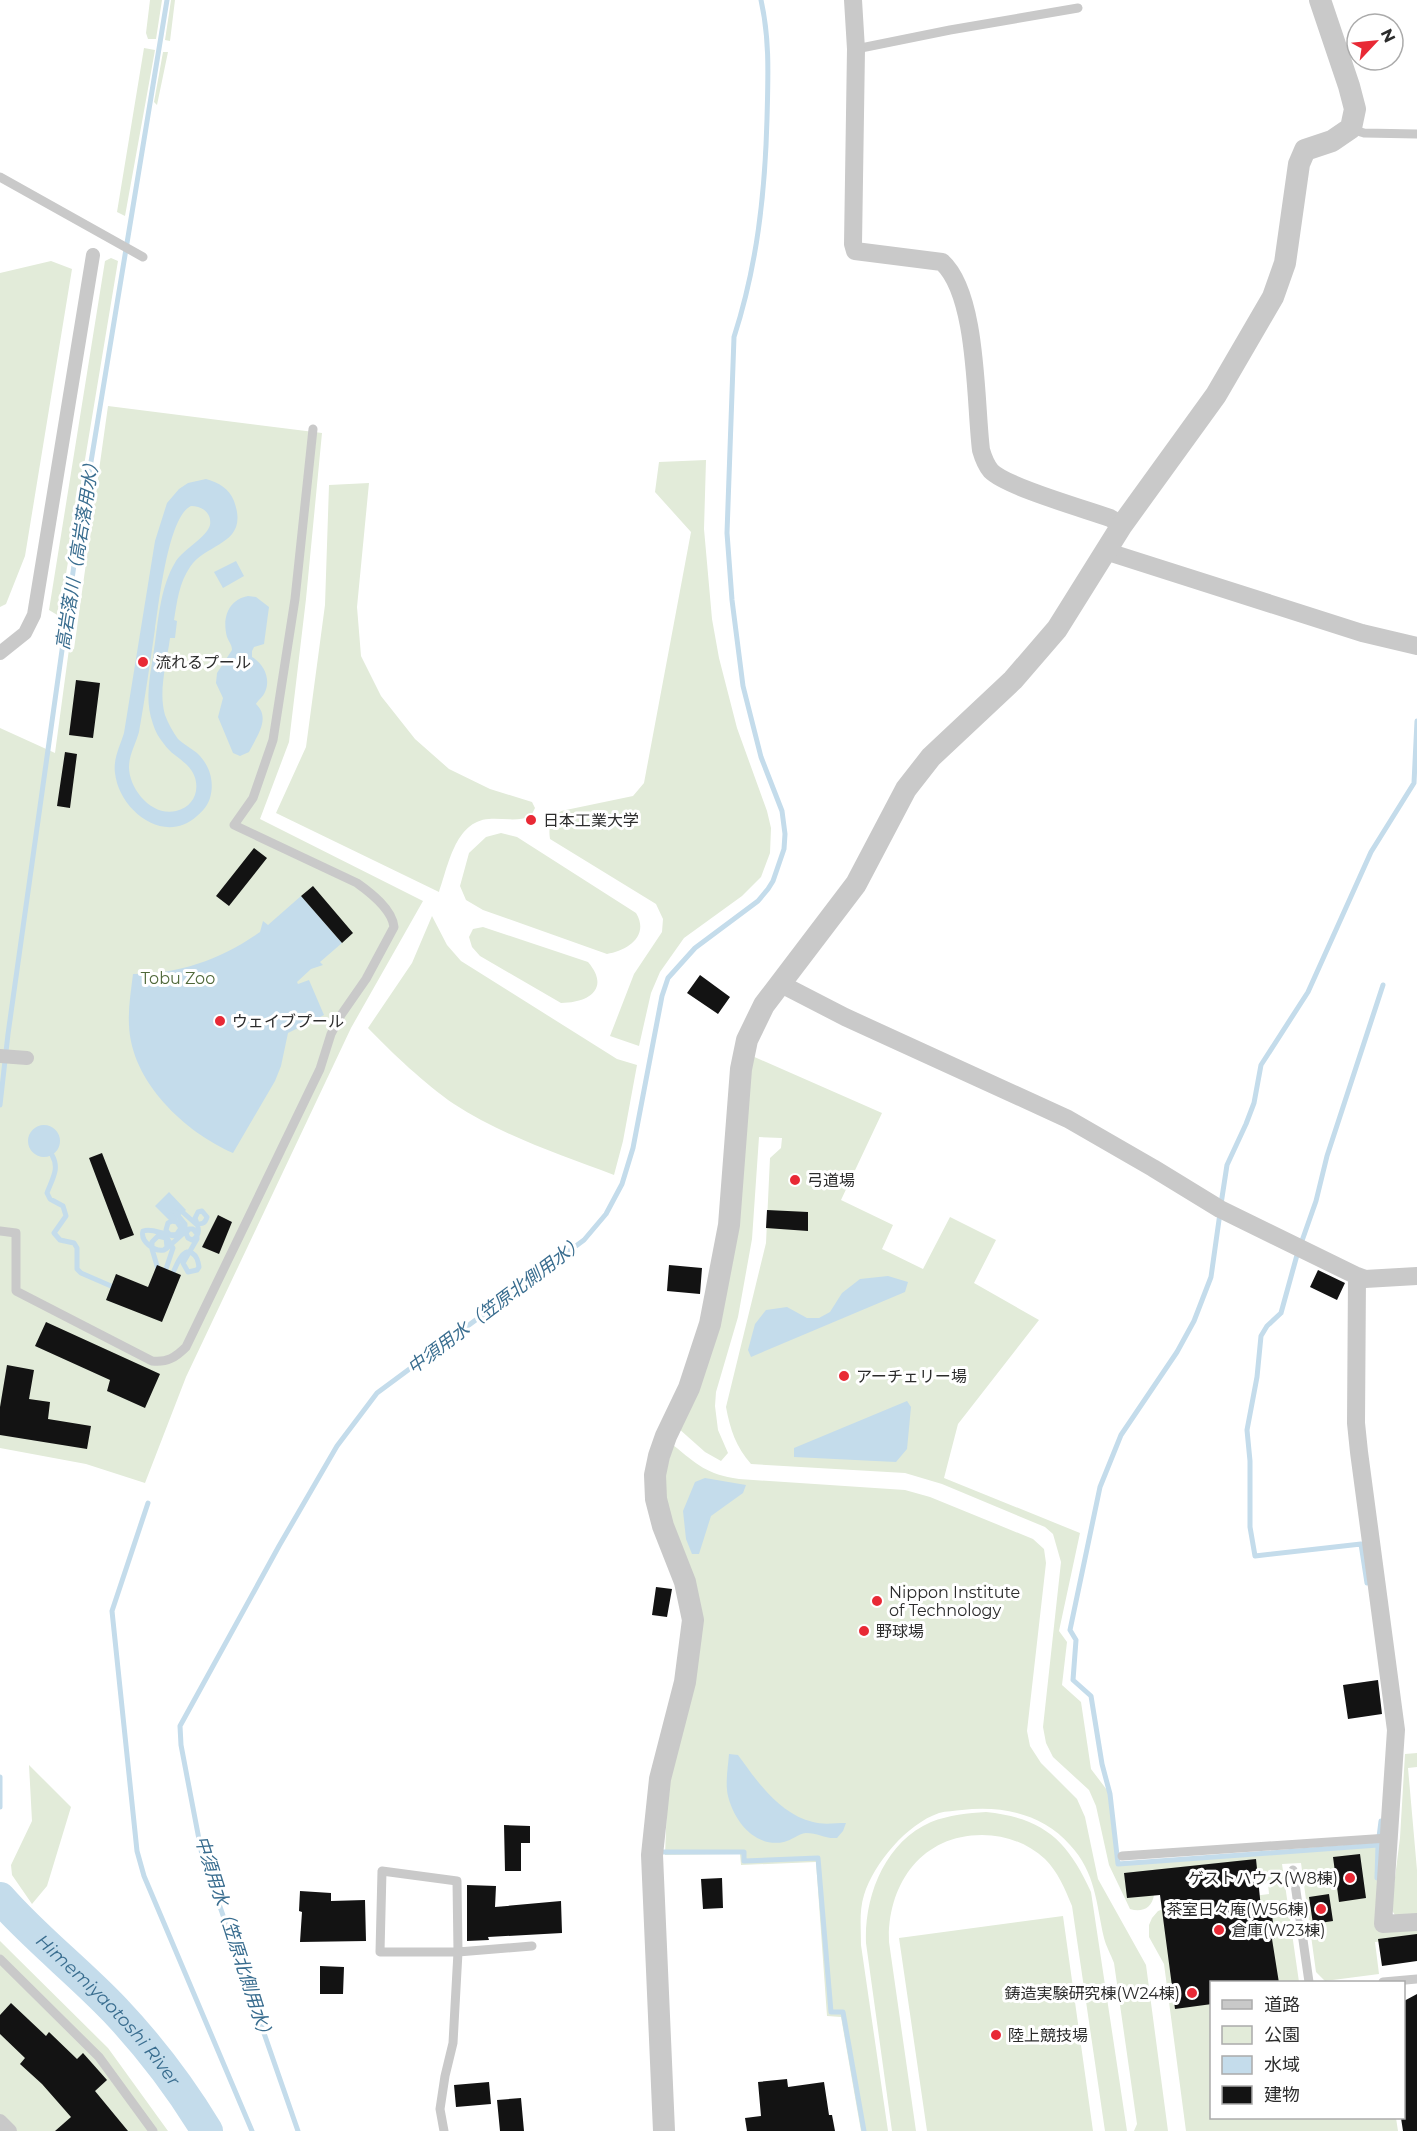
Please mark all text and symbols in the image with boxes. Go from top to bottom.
north arrow [1345,12,1405,72]
text: N [1377,26,1399,46]
water label: 高岩落川（高岩落用水） [52,452,104,652]
place label: 流れるプール [155,653,251,672]
marker: 流れるプール [136,655,150,669]
place label: 日本工業大学 [543,811,639,830]
marker: 日本工業大学 [524,813,538,827]
park label: Tobu Zoo [141,969,215,988]
place label: ウェイブプール [232,1012,344,1031]
marker: ウェイブプール [213,1014,227,1028]
place label: 弓道場 [807,1171,855,1190]
marker: 弓道場 [788,1173,802,1187]
water label: 中須用水（笠原北側用水） [403,1231,589,1379]
place label: アーチェリー場 [856,1367,967,1386]
marker: アーチェリー場 [837,1369,851,1383]
place label: Nippon Institute of Technology [889,1583,1020,1620]
marker: Nippon Institute of Technology [870,1594,884,1608]
place label: 野球場 [876,1622,924,1641]
marker: 野球場 [857,1624,871,1638]
water label: 中須用水（笠原北側用水） [190,1833,278,2045]
place label: ゲストハウス(W8棟) [1188,1869,1338,1888]
marker: ゲストハウス(W8棟) [1343,1871,1357,1885]
place label: 茶室日々庵(W56棟) [1166,1900,1309,1919]
marker: 茶室日々庵(W56棟) [1314,1902,1328,1916]
place label: 倉庫(W23棟) [1231,1921,1325,1940]
marker: 倉庫(W23棟) [1212,1923,1226,1937]
water label: Himemiyaotoshi River [31,1930,185,2091]
legend [1210,1981,1405,2119]
place label: 鋳造実験研究棟(W24棟) [1004,1984,1180,2003]
marker: 鋳造実験研究棟(W24棟) [1185,1986,1199,2000]
text: 道路 [1264,1994,1300,2016]
text: 公園 [1264,2024,1300,2046]
place label: 陸上競技場 [1008,2026,1088,2045]
marker: 陸上競技場 [989,2028,1003,2042]
text: 水域 [1264,2054,1300,2076]
text: 建物 [1264,2084,1300,2106]

